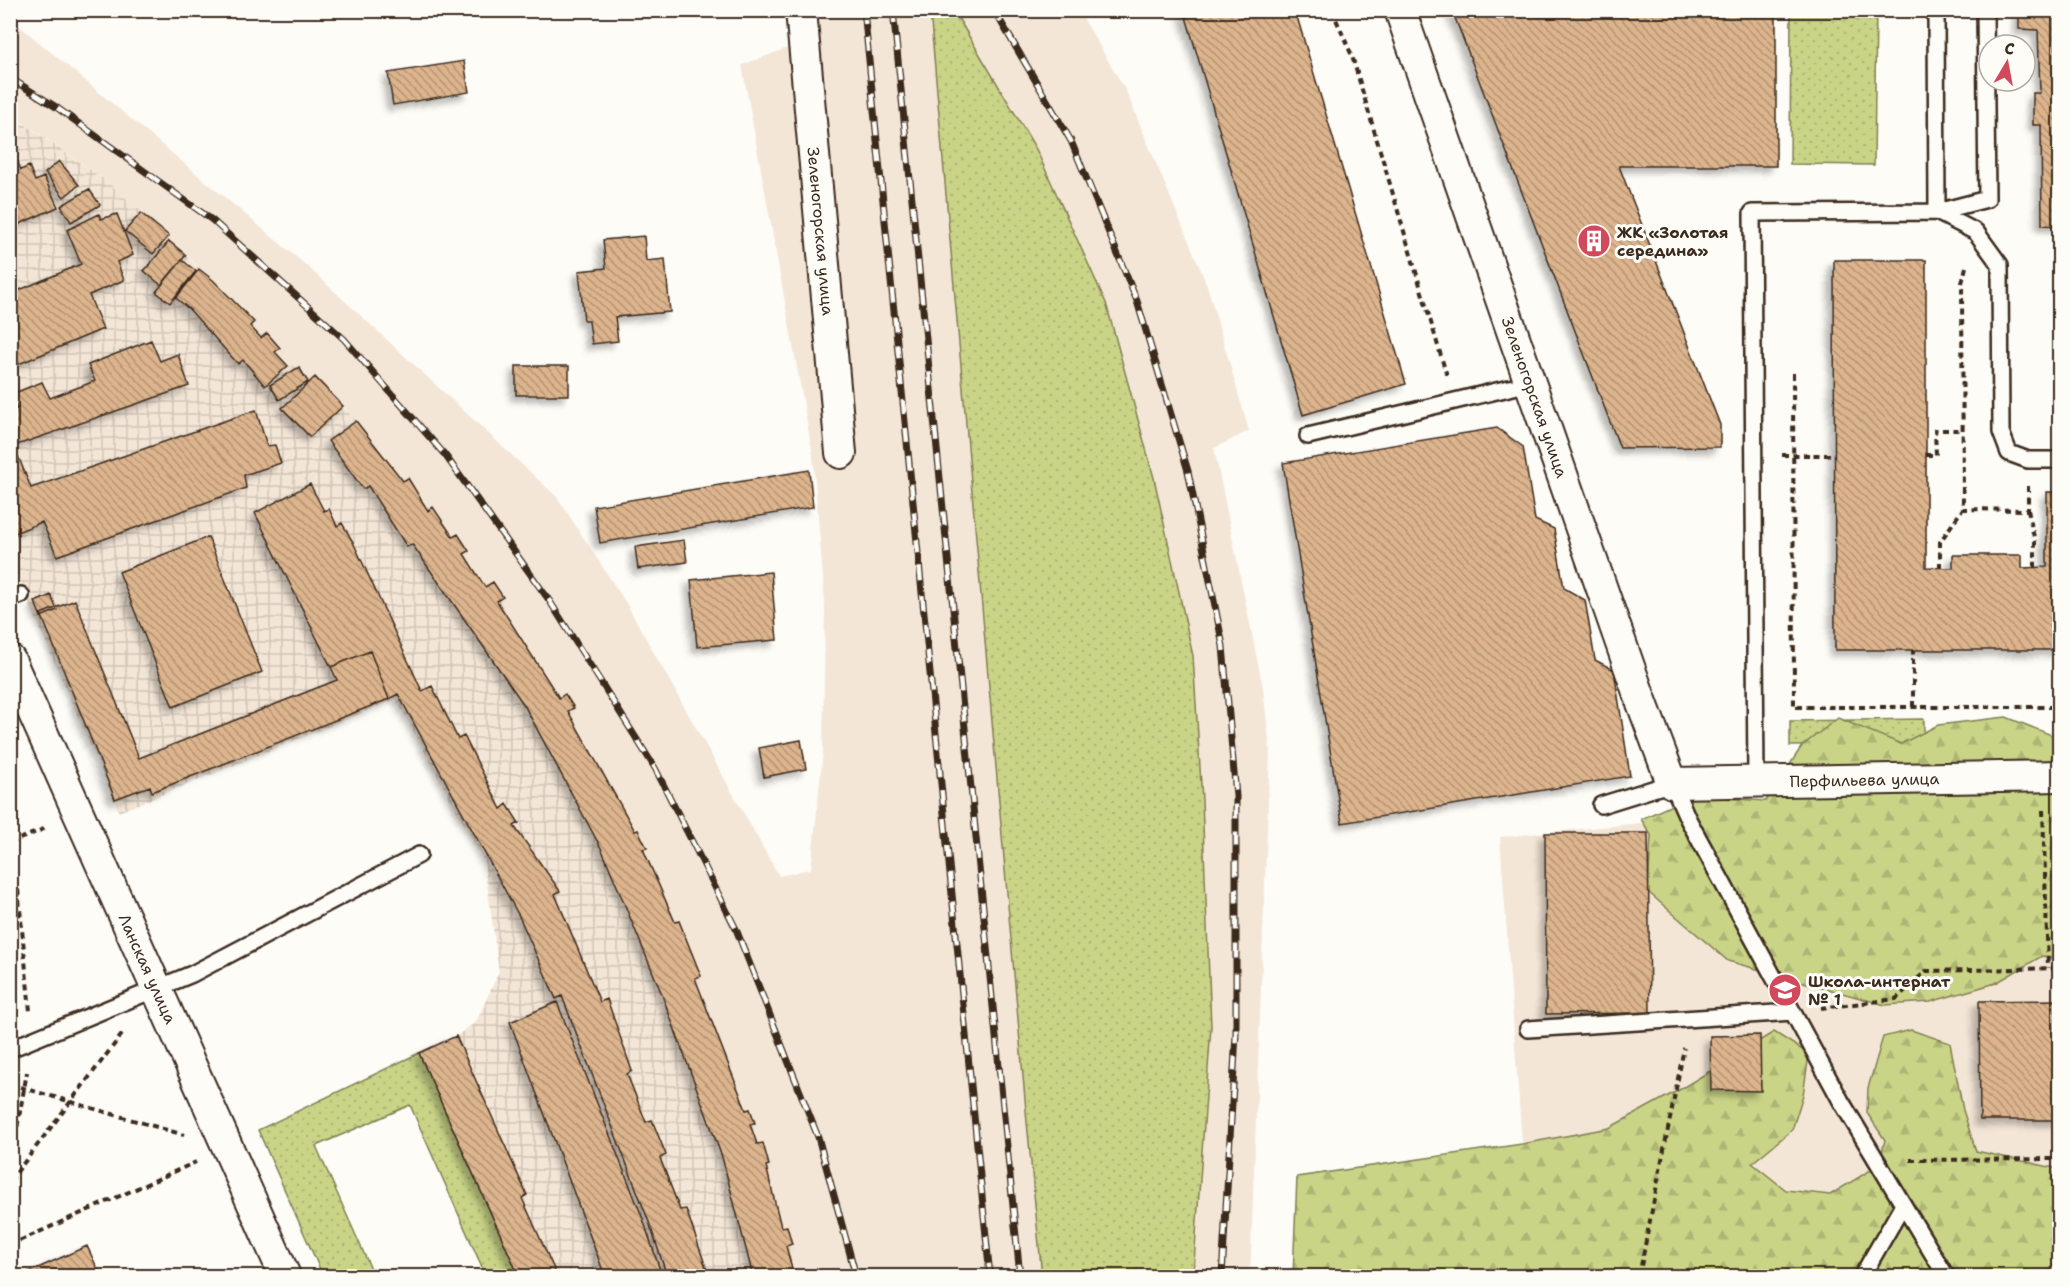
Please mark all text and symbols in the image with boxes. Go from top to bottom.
north arrow [1977,33,2037,93]
text: С [2003,38,2016,60]
street label: Зеленогорская улица [802,146,839,316]
place label: ЖК «Золотая середина» [1617,222,1728,261]
building icon: ЖК «Золотая середина» [1576,223,1612,259]
street label: Зеленогорская улица [1497,314,1572,481]
street label: Перфильева улица [1789,768,1940,792]
street label: Ланская улица [114,910,181,1027]
place label: Школа-интернат № 1 [1808,971,1951,1010]
school or university icon: Школа-интернат № 1 [1767,972,1803,1008]

